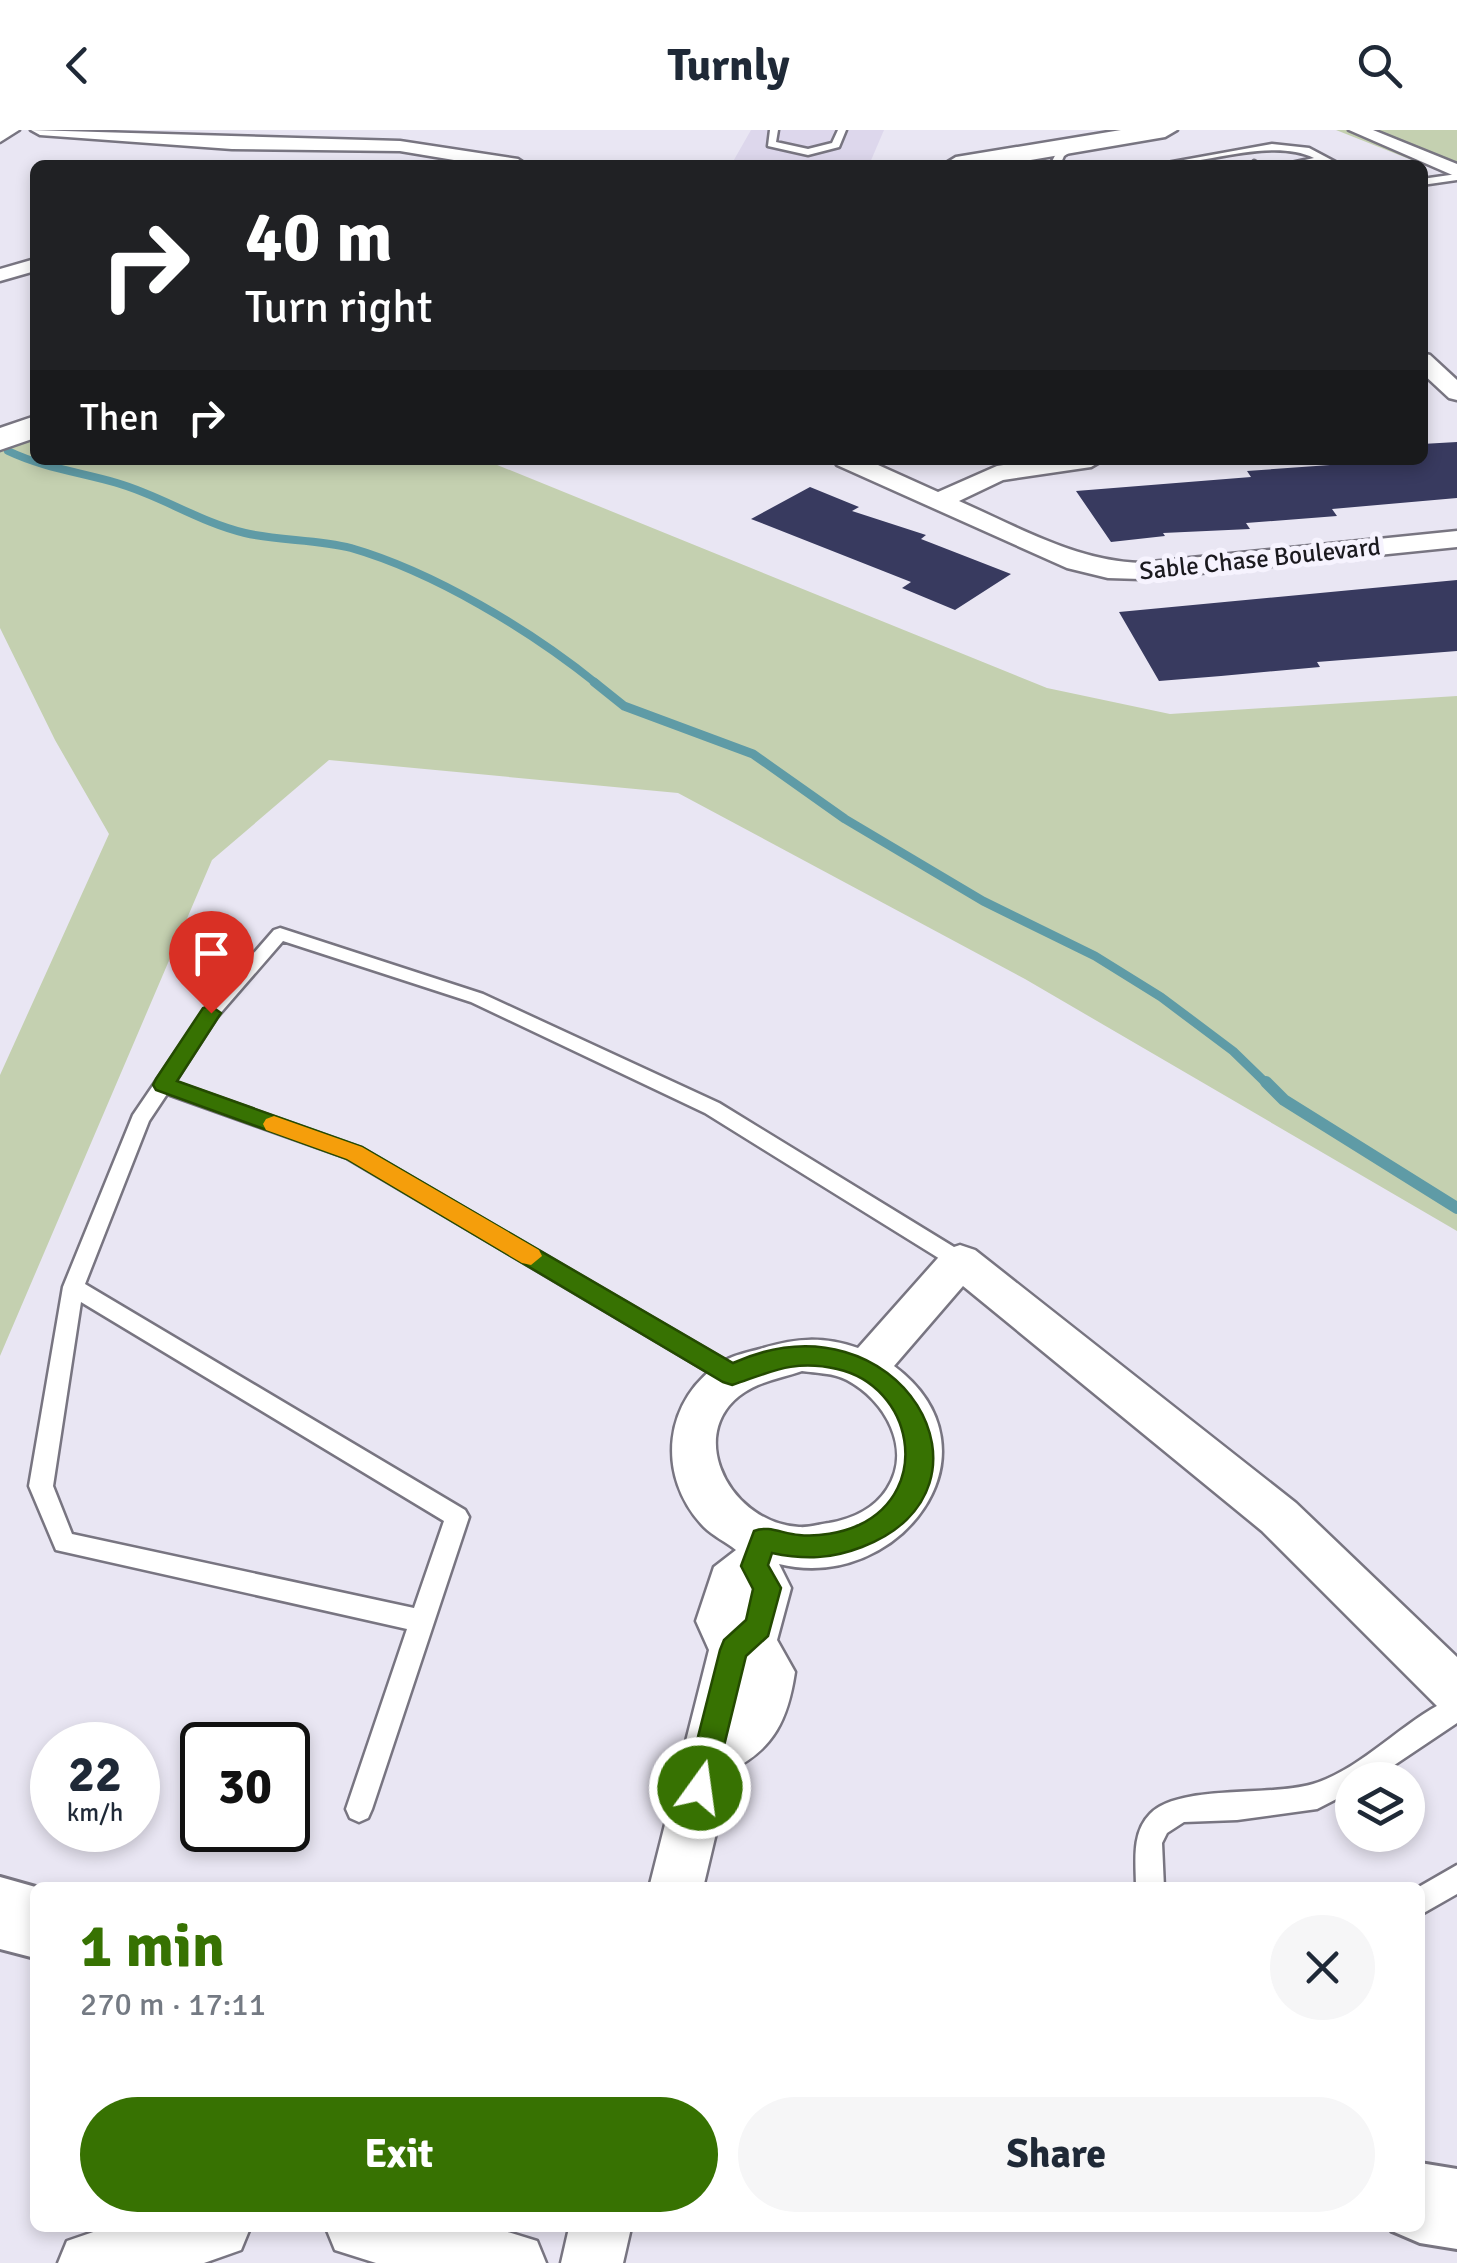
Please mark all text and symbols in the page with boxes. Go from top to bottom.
icon: back [50,38,105,93]
text: Turnly [667,38,790,93]
icon: search [1352,38,1407,93]
text: 40 m [245,194,393,280]
icon: right [80,200,210,330]
text: Turn right [245,280,433,335]
icon: right [179,390,234,445]
text: Then [80,394,159,441]
street label: Sable Chase Boulevard [1138,530,1382,587]
pin [169,911,254,1014]
icon: arrive [184,926,239,981]
speed limit sign: 30 [180,1722,310,1852]
position arrow [648,1736,752,1840]
text: 22 [68,1744,122,1806]
map controls [1335,1762,1425,1852]
button: layers [1335,1762,1425,1852]
text: km/h [67,1797,123,1828]
text: 1 min [80,1910,225,1984]
button: close [1270,1915,1375,2020]
text: 270 m · 17:11 [80,1985,266,2024]
button: Exit [80,2097,718,2212]
button: Share [738,2097,1375,2212]

